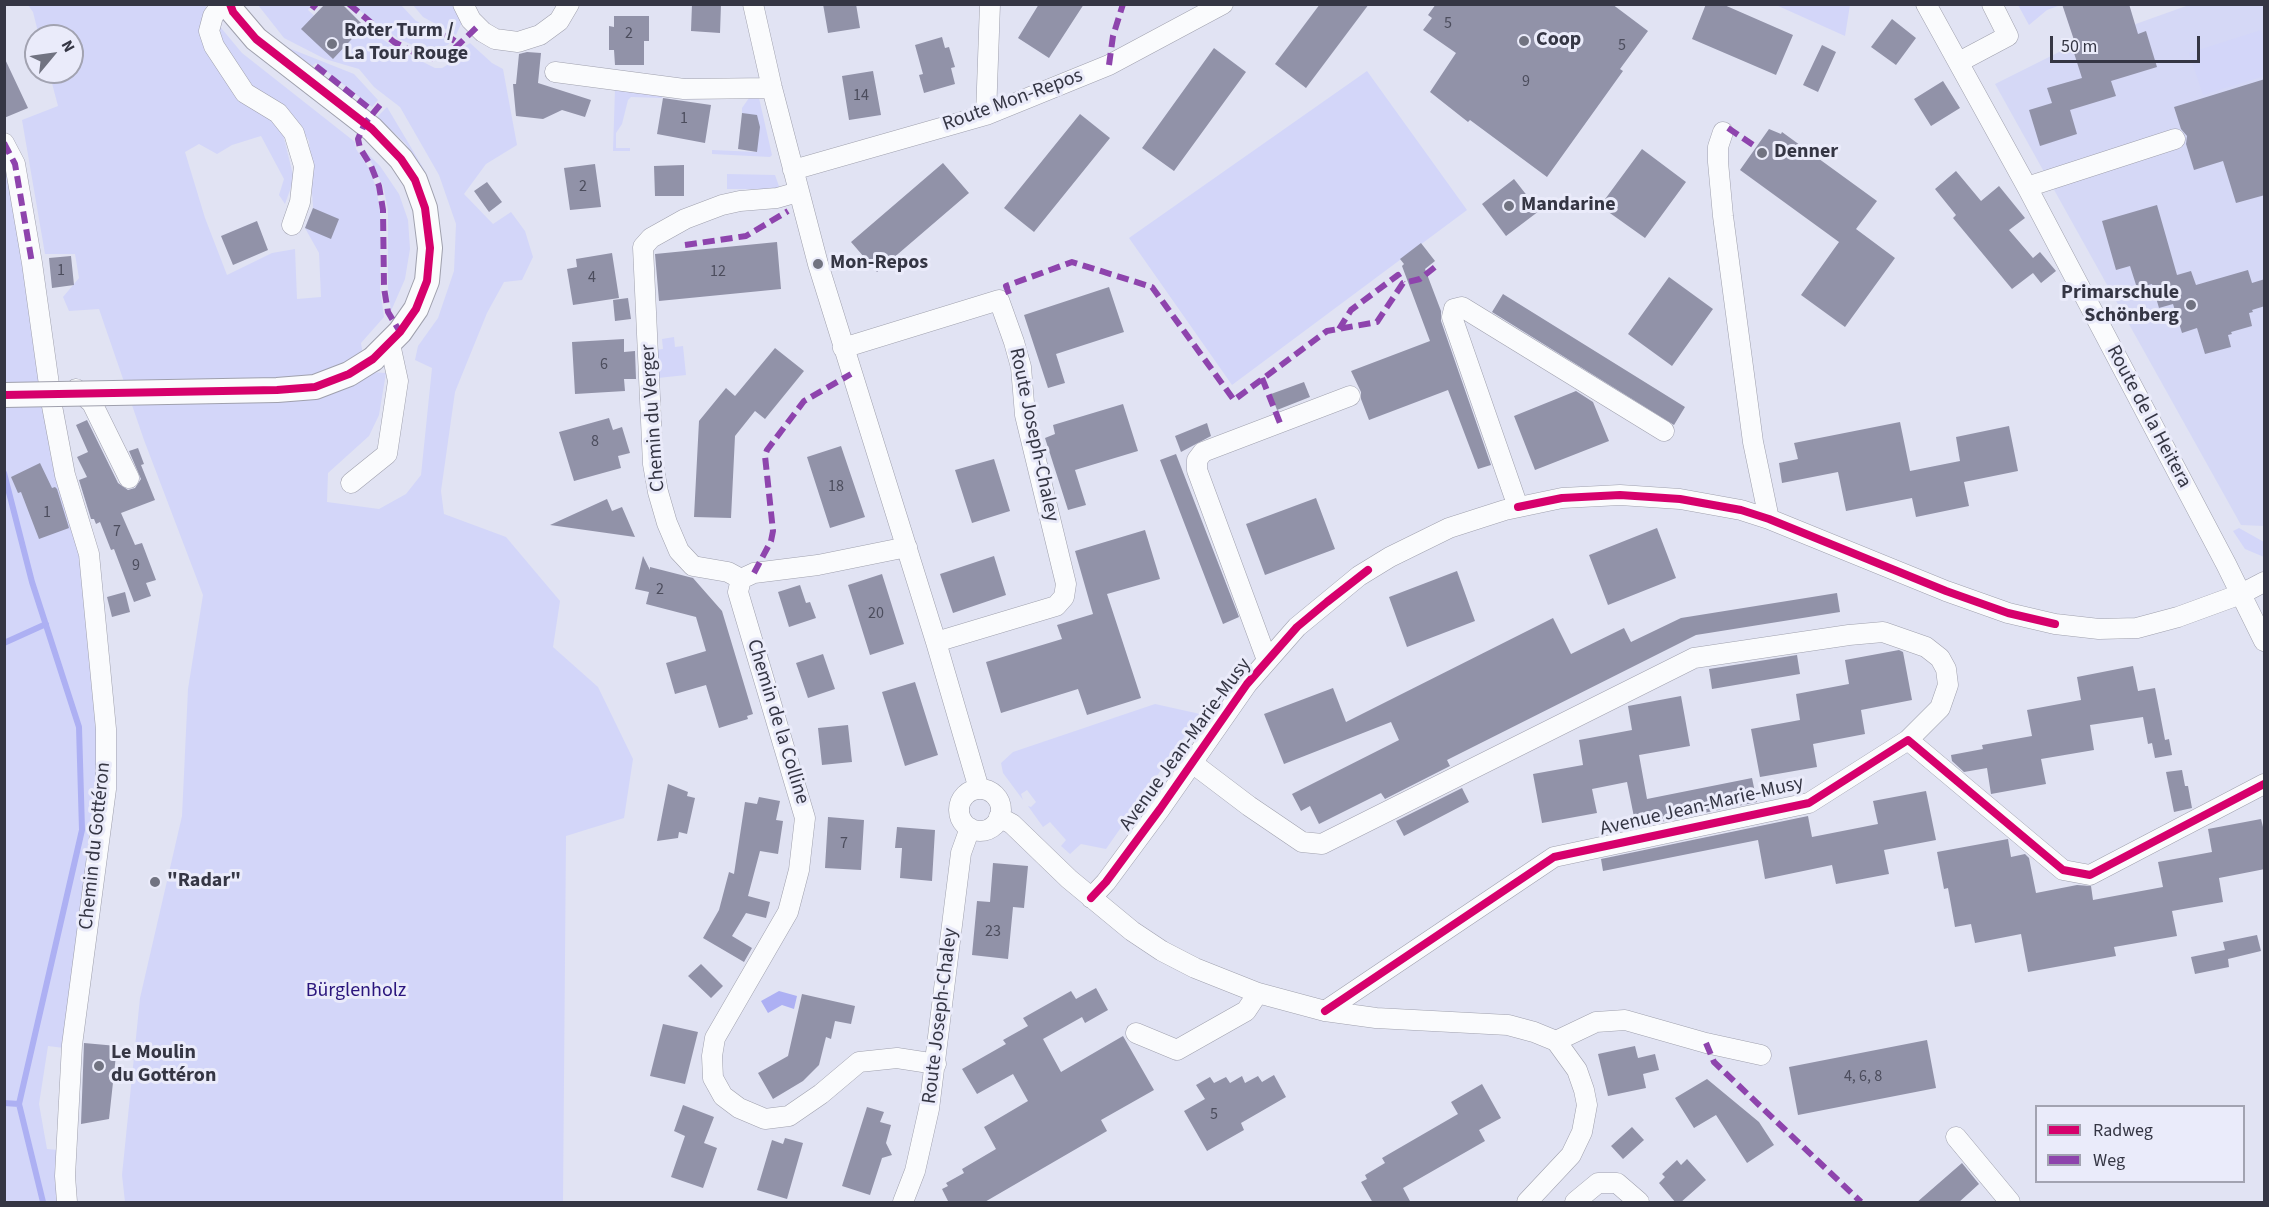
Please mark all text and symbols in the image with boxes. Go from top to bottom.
house number: 5 [1444,14,1452,34]
place label: Roter Turm / La Tour Rouge [344,20,468,67]
north arrow [24,24,84,84]
house number: 2 [625,24,633,44]
scale bar [2053,24,2203,62]
place label: Coop [1536,29,1581,53]
marker: Coop [1517,34,1531,48]
text: 50 m [2061,34,2097,59]
text: N [56,36,80,56]
house number: 5 [1618,36,1626,56]
marker: Roter Turm / La Tour Rouge [325,37,339,51]
street label: Route Mon-Repos [940,65,1086,137]
house number: 9 [1522,72,1530,92]
house number: 14 [853,86,869,106]
house number: 1 [680,109,688,129]
place label: Denner [1774,141,1838,165]
marker: Denner [1755,146,1769,160]
house number: 2 [579,177,587,197]
place label: Mandarine [1521,194,1615,218]
marker: Mandarine [1502,199,1516,213]
place label: Mon-Repos [830,252,928,276]
marker: Mon-Repos [811,257,825,271]
house number: 1 [57,261,65,281]
house number: 12 [710,262,726,282]
house number: 4 [588,268,596,288]
place label: Primarschule Schönberg [2061,282,2179,329]
marker: Primarschule Schönberg [2184,298,2198,312]
street label: Route de la Heitera [2100,341,2196,493]
street label: Chemin du Verger [637,343,671,493]
street label: Route Joseph-Chaley [1003,346,1063,524]
house number: 6 [600,355,608,375]
house number: 8 [591,432,599,452]
house number: 18 [828,477,844,497]
house number: 1 [43,503,51,523]
house number: 7 [113,522,121,542]
house number: 9 [132,556,140,576]
house number: 2 [656,580,664,600]
house number: 20 [868,604,884,624]
street label: Chemin de la Colline [741,637,813,807]
street label: Avenue Jean-Marie-Musy [1115,654,1257,836]
street label: Chemin du Gottéron [75,761,117,931]
street label: Avenue Jean-Marie-Musy [1598,772,1806,842]
house number: 7 [840,834,848,854]
place label: "Radar" [167,870,241,894]
marker: "Radar" [148,875,162,889]
house number: 23 [985,922,1001,942]
street label: Route Joseph-Chaley [918,927,964,1105]
park label: Bürglenholz [306,980,406,1004]
place label: Le Moulin du Gottéron [111,1042,216,1089]
marker: Le Moulin du Gottéron [92,1059,106,1073]
house number: 4, 6, 8 [1844,1067,1882,1087]
house number: 5 [1210,1105,1218,1125]
legend [2035,1105,2245,1183]
text: Radweg [2093,1118,2153,1143]
text: Weg [2093,1148,2125,1173]

